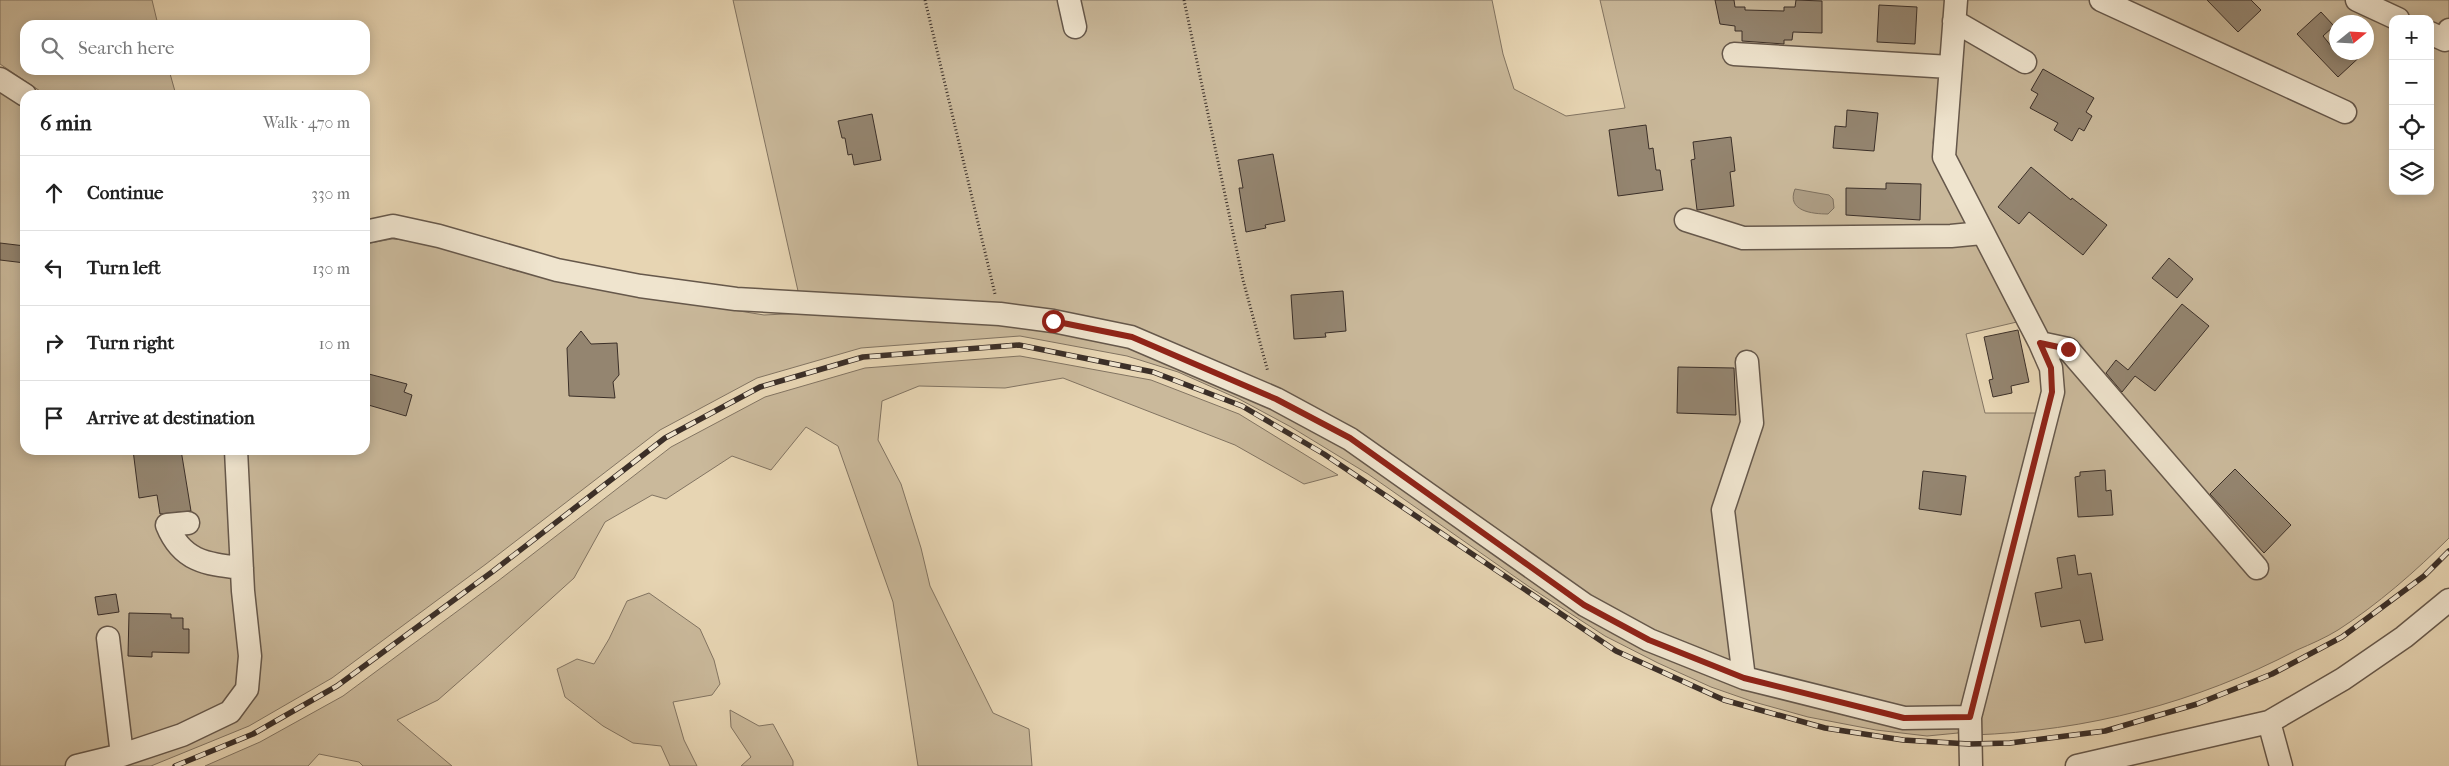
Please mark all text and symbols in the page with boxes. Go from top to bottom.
north arrow [2329,15,2374,60]
map controls [2389,15,2434,195]
button: + [2389,15,2434,60]
search box [20,20,370,75]
icon: search [38,34,66,62]
text: Search here [78,37,174,59]
button: − [2389,60,2434,105]
button: locate [2389,105,2434,150]
text: 6 min [40,111,92,135]
text: Walk · 470 m [263,113,350,132]
button: layers [2389,150,2434,195]
icon: ahead [40,179,68,207]
text: Continue [87,182,163,204]
text: 330 m [311,184,350,203]
icon: left [40,254,68,282]
text: Turn left [87,257,161,279]
text: 130 m [312,259,350,278]
route start [1042,310,1065,333]
icon: right [40,329,68,357]
text: Turn right [87,332,174,354]
text: 10 m [319,334,350,353]
route end [2057,338,2080,361]
icon: arrive [40,404,68,432]
text: Arrive at destination [87,407,255,429]

